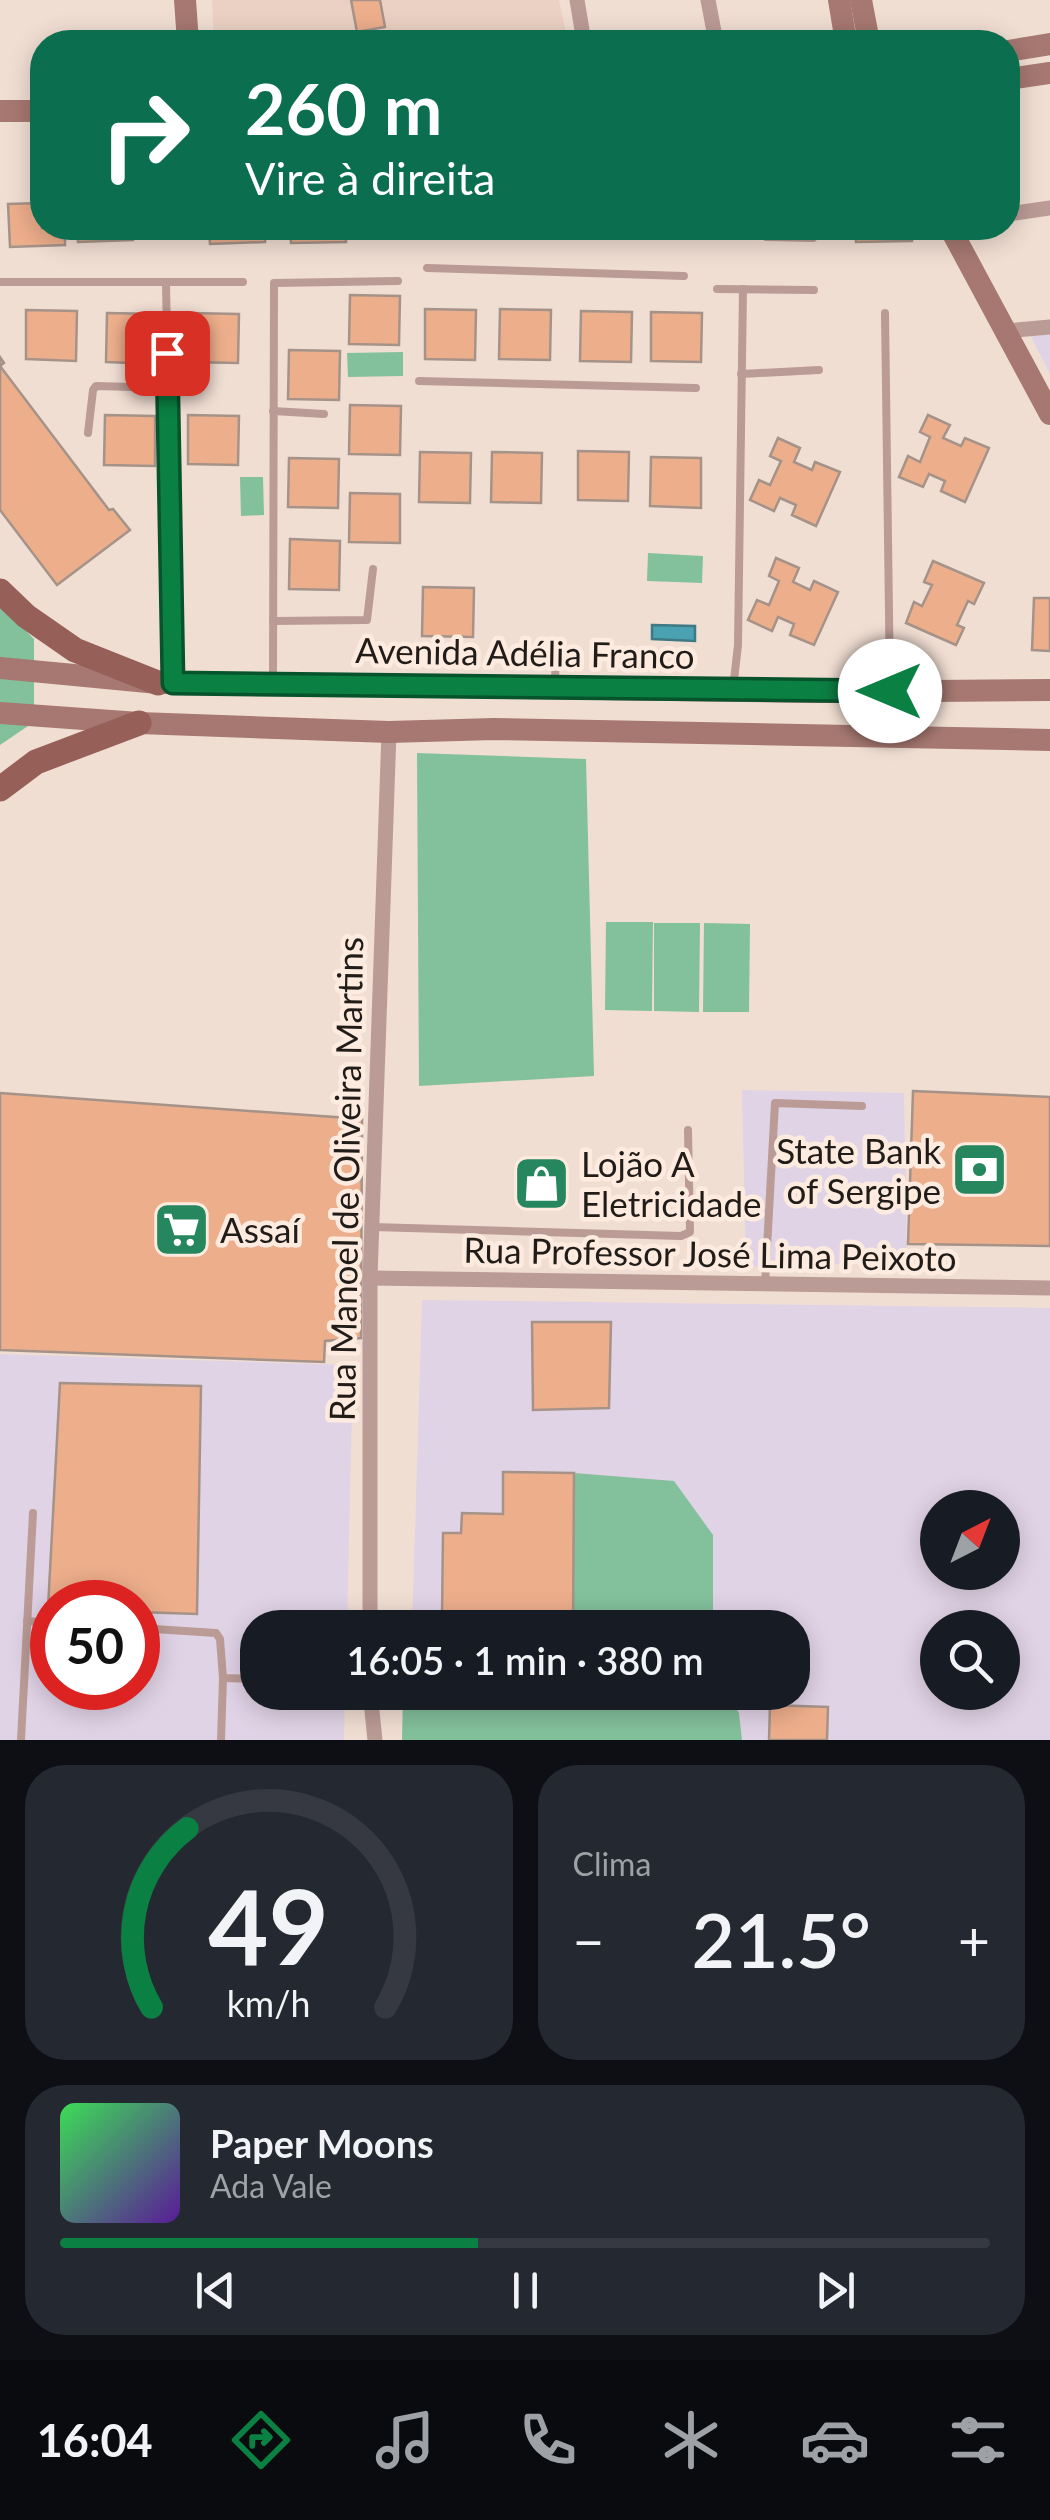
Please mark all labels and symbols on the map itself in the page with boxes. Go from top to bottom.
pin [125,311,210,396]
street label: Avenida Adélia Franco [355,628,695,676]
position arrow [838,639,942,743]
street label: Rua Manoel de Oliveira Martins [320,936,370,1422]
place label: State Bank of Sergipe [776,1129,941,1211]
bank icon: State Bank of Sergipe [950,1140,1010,1200]
place label: Lojão A Eletricidade [581,1142,762,1224]
shop icon: Lojão A Eletricidade [512,1153,572,1213]
supermarket icon: Assaí [151,1199,211,1259]
place label: Assaí [220,1208,301,1250]
street label: Rua Professor José Lima Peixoto [463,1228,957,1278]
north arrow [920,1490,1020,1590]
speed limit sign: 50 [30,1580,160,1710]

